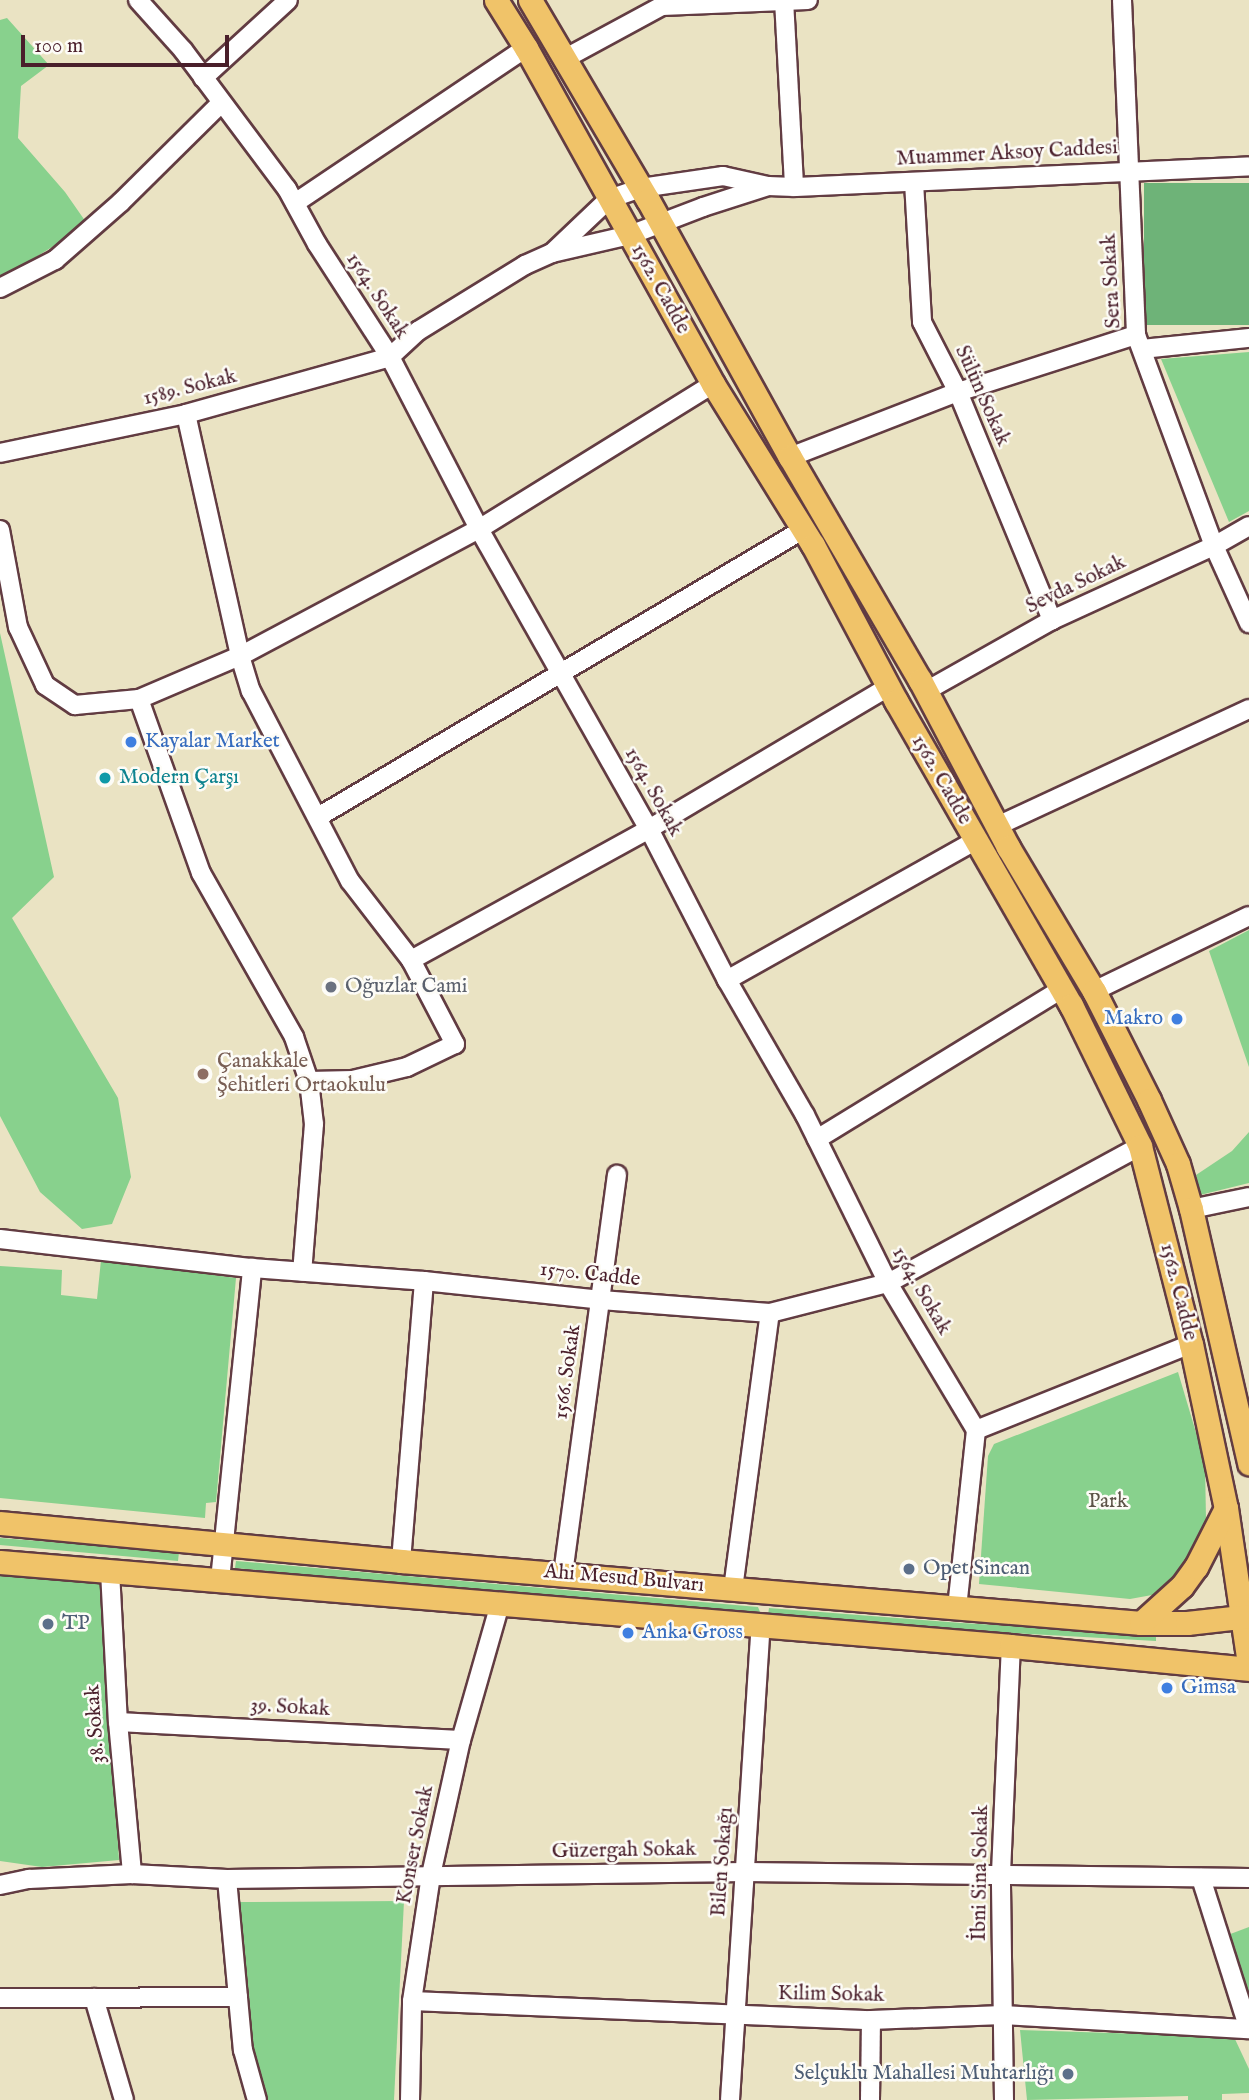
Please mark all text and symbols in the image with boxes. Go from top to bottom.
scale bar [24,21,233,65]
text: 100 m [34,33,83,60]
street label: Muammer Aksoy Caddesi [896,136,1118,172]
street label: Sera Sokak [1097,233,1127,329]
street label: 1562. Cadde [625,239,695,339]
street label: 1564. Sokak [340,248,414,344]
street label: Sülün Sokak [949,342,1015,450]
street label: 1589. Sokak [141,364,239,412]
street label: Sevda Sokak [1022,550,1130,620]
place label: Kayalar Market [145,729,280,755]
street label: 1562. Cadde [905,731,977,829]
marker: Kayalar Market [123,734,139,750]
street label: 1564. Sokak [618,743,688,841]
place label: Modern Çarşı [119,765,239,791]
marker: Modern Çarşı [97,770,113,786]
place label: Oğuzlar Cami [345,974,467,1000]
marker: Oğuzlar Cami [323,979,339,995]
place label: Makro [1104,1006,1163,1032]
marker: Makro [1169,1011,1185,1027]
place label: Çanakkale Şehitleri Ortaokulu [217,1049,386,1099]
marker: Çanakkale Şehitleri Ortaokulu [195,1066,211,1082]
street label: 1562. Cadde [1154,1241,1202,1343]
street label: 1564. Sokak [886,1242,956,1340]
street label: 1570. Cadde [539,1257,641,1293]
street label: 1566. Sokak [549,1323,587,1421]
park label: Park [1088,1489,1128,1515]
place label: Opet Sincan [923,1556,1030,1582]
street label: Ahi Mesud Bulvarı [543,1559,705,1599]
marker: Opet Sincan [901,1561,917,1577]
place label: TP [62,1611,89,1637]
marker: TP [40,1616,56,1632]
place label: Anka Gross [642,1620,743,1646]
marker: Anka Gross [620,1625,636,1641]
place label: Gimsa [1181,1675,1236,1701]
marker: Gimsa [1159,1680,1175,1696]
street label: 38. Sokak [81,1684,111,1764]
street label: 39. Sokak [250,1693,330,1723]
street label: Konser Sokak [392,1784,440,1906]
street label: İbni Sina Sokak [967,1805,995,1941]
street label: Bilen Sokağı [707,1806,739,1918]
street label: Güzergah Sokak [552,1837,696,1865]
street label: Kilim Sokak [778,1981,884,2009]
place label: Selçuklu Mahallesi Muhtarlığı [794,2061,1054,2087]
marker: Selçuklu Mahallesi Muhtarlığı [1060,2066,1076,2082]

